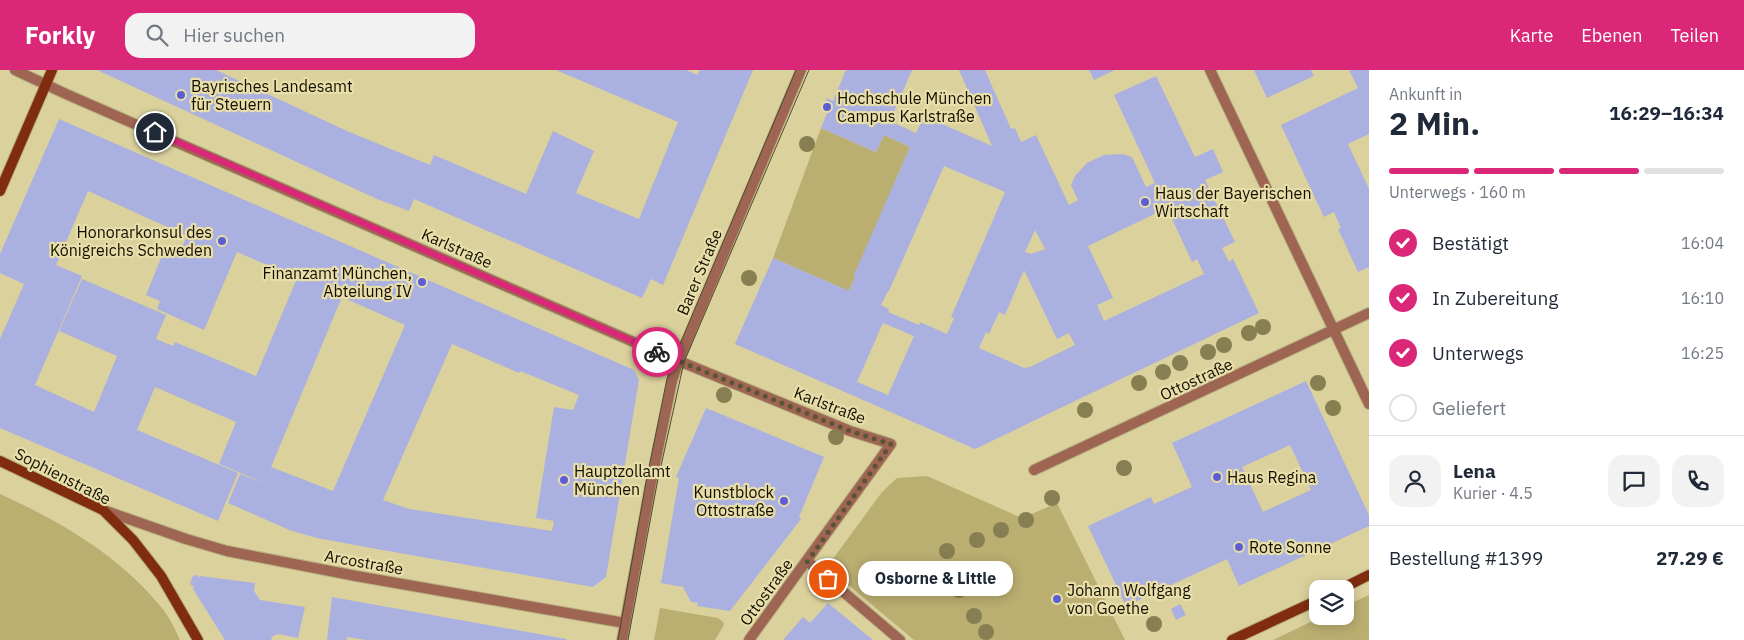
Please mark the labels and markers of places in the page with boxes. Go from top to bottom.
place label: Bayrisches Landesamt für Steuern [191,76,353,114]
place label: Hochschule München Campus Karlstraße [837,88,992,126]
marker: Bayrisches Landesamt für Steuern [175,89,187,101]
marker: Hochschule München Campus Karlstraße [821,101,833,113]
pin [134,111,176,153]
place label: Haus der Bayerischen Wirtschaft [1155,183,1312,221]
marker: Haus der Bayerischen Wirtschaft [1139,196,1151,208]
place label: Honorarkonsul des Königreichs Schweden [50,222,212,260]
marker: Honorarkonsul des Königreichs Schweden [216,235,228,247]
place label: Finanzamt München, Abteilung IV [262,263,412,301]
marker: Finanzamt München, Abteilung IV [416,276,428,288]
place label: Hauptzollamt München [574,461,671,499]
place label: Haus Regina [1227,467,1317,487]
marker: Haus Regina [1211,471,1223,483]
marker: Hauptzollamt München [558,474,570,486]
place label: Kunstblock Ottostraße [693,482,775,520]
marker: Kunstblock Ottostraße [778,495,790,507]
place label: Rote Sonne [1249,537,1332,557]
marker: Rote Sonne [1233,541,1245,553]
pin [807,558,849,600]
callout: Osborne & Little [858,562,1013,596]
place label: Johann Wolfgang von Goethe [1067,580,1191,618]
marker: Johann Wolfgang von Goethe [1051,593,1063,605]

